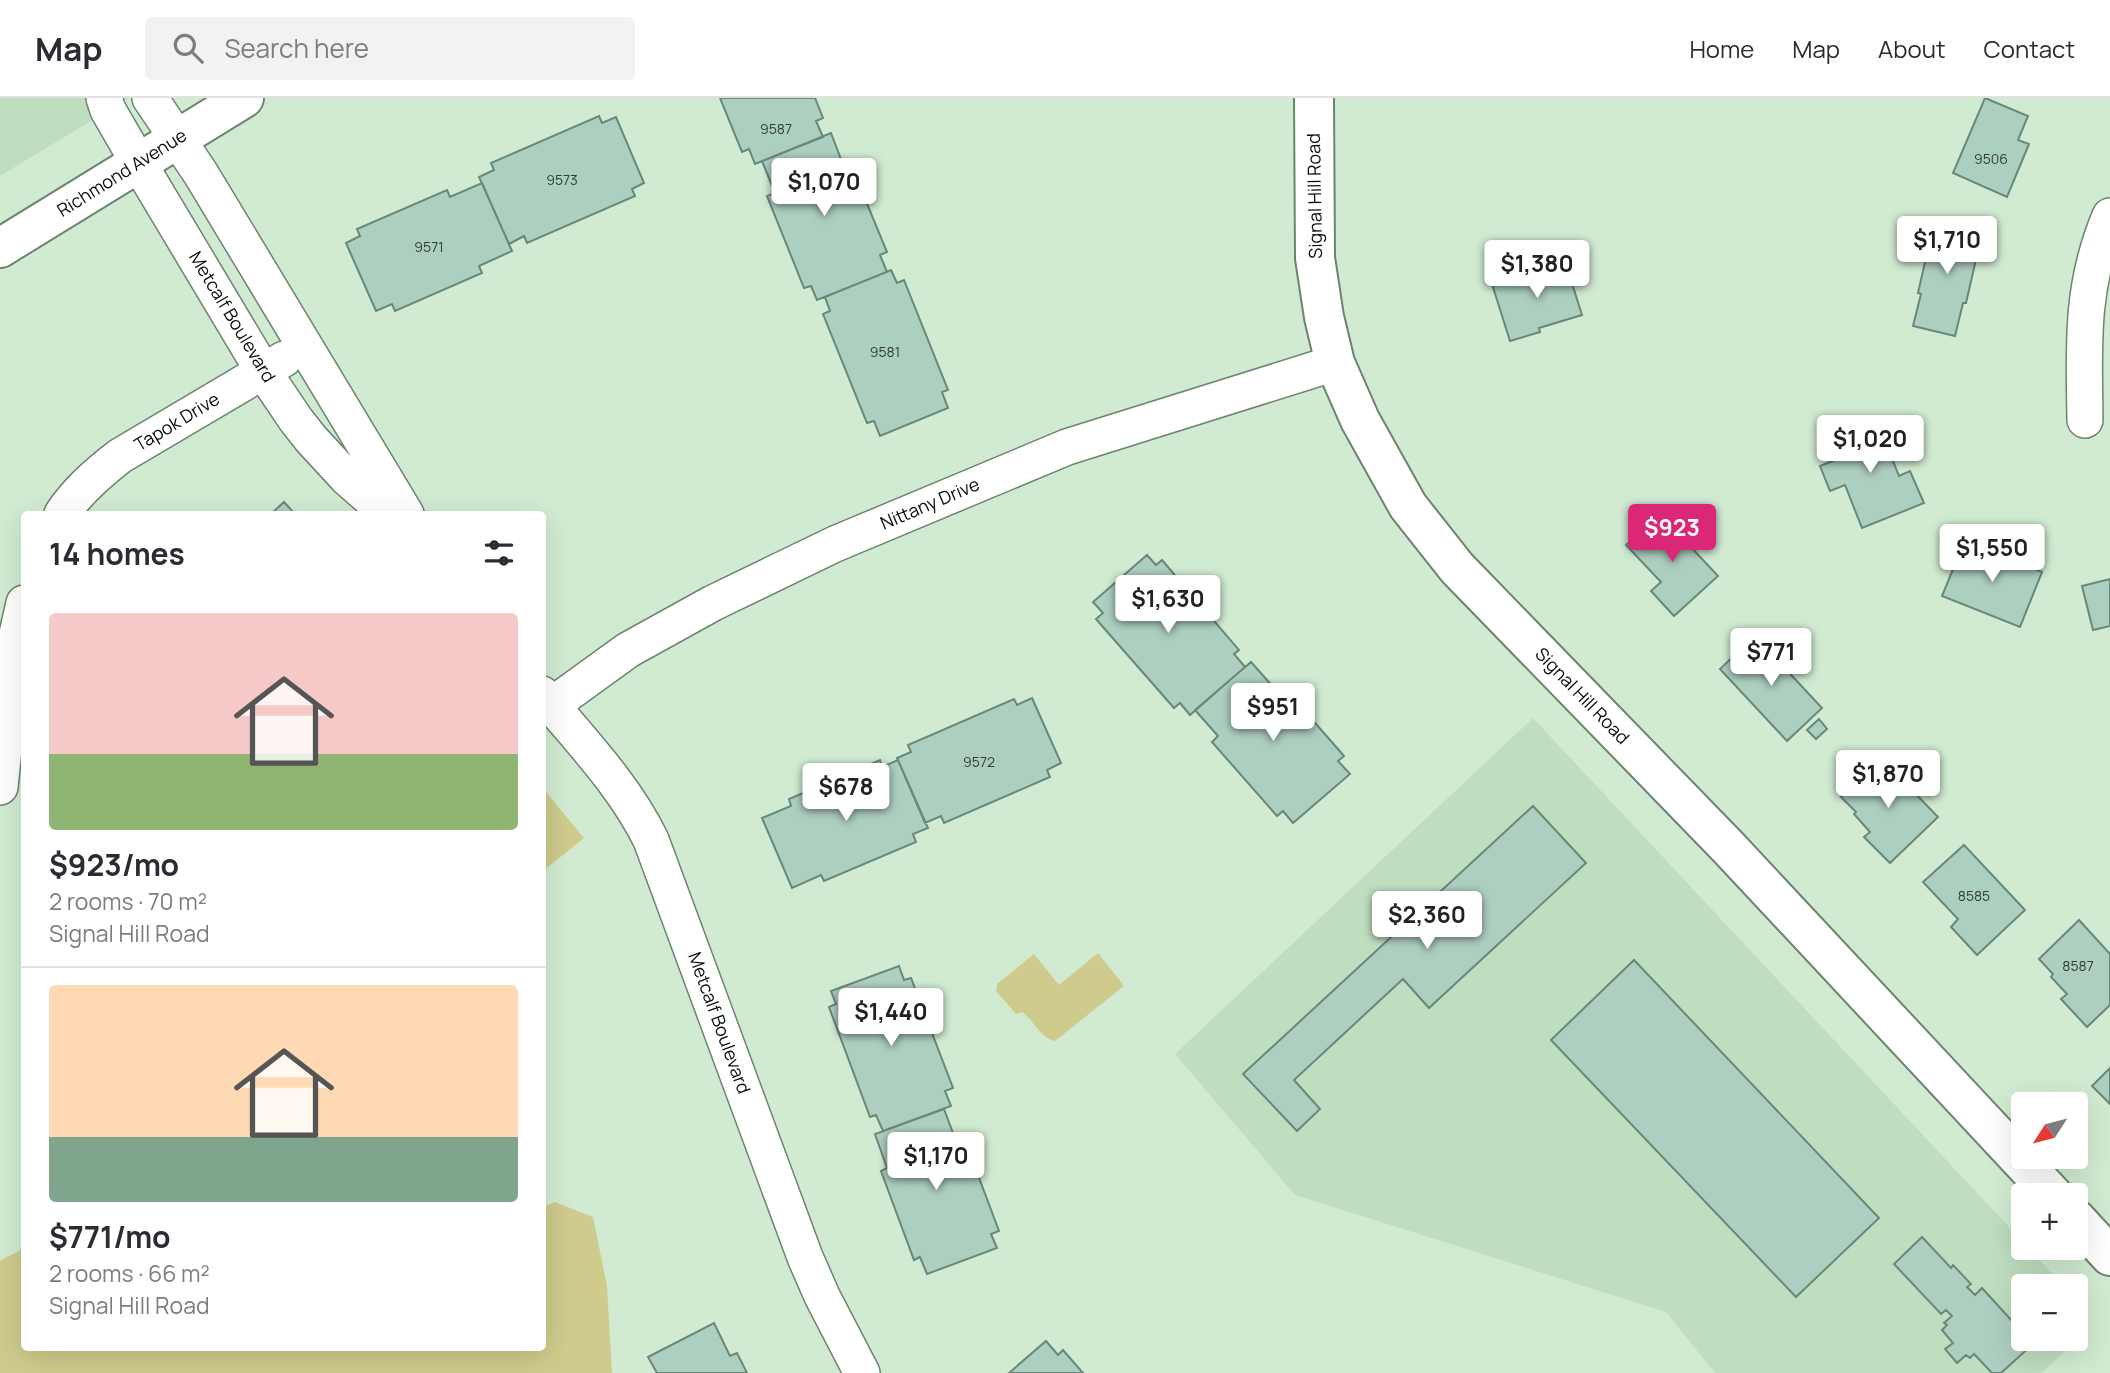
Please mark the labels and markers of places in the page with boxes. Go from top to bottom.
pin: $1,070 [767,158,881,218]
pin: $1,710 [1890,216,2004,276]
pin: $1,380 [1480,240,1594,300]
pin: $1,020 [1813,416,1927,475]
pin: $923 [1631,504,1713,564]
pin: $1,550 [1935,524,2049,584]
pin: $1,630 [1111,575,1225,635]
pin: $771 [1730,628,1812,688]
pin: $951 [1232,684,1314,743]
pin: $1,870 [1831,750,1945,810]
pin: $678 [805,764,887,823]
pin: $2,360 [1370,892,1484,951]
pin: $1,440 [834,988,948,1048]
pin: $1,170 [879,1132,993,1192]

